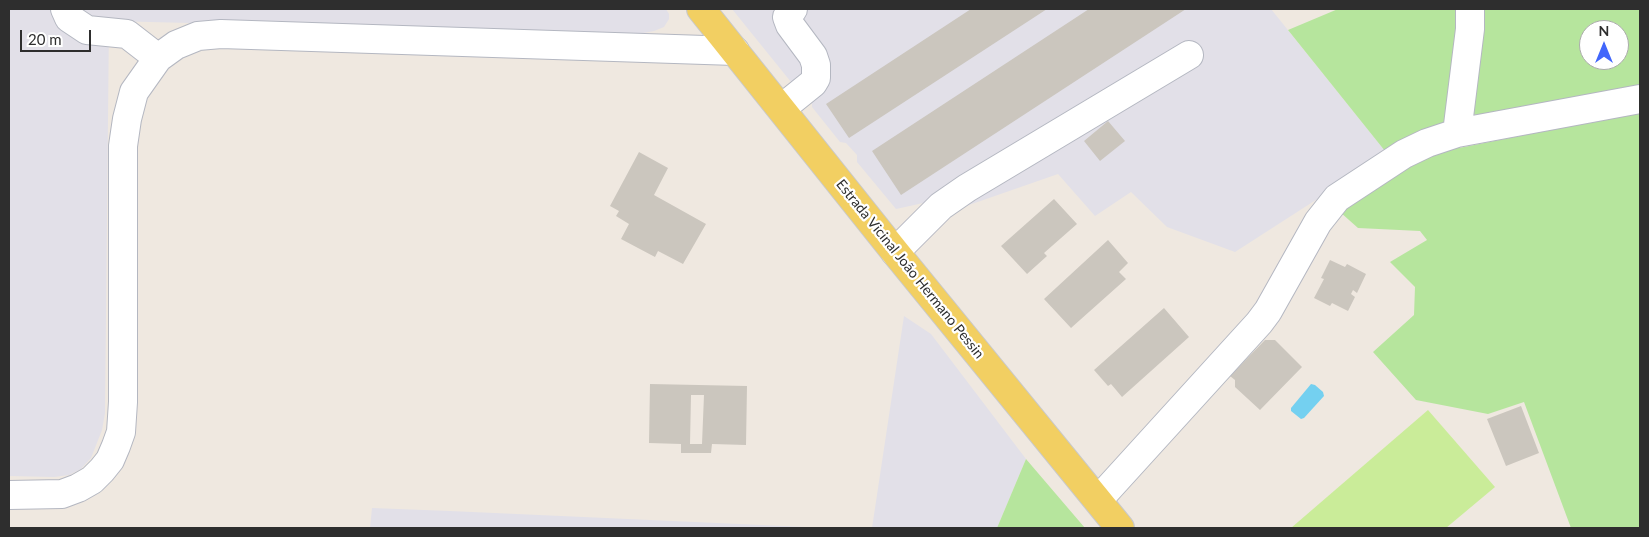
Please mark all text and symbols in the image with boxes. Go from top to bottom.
scale bar [22,20,94,52]
north arrow [1579,20,1629,70]
text: N [1599,22,1609,39]
text: 20 m [28,30,62,48]
street label: Estrada Vicinal João Hermano Pessin [833,176,987,362]

